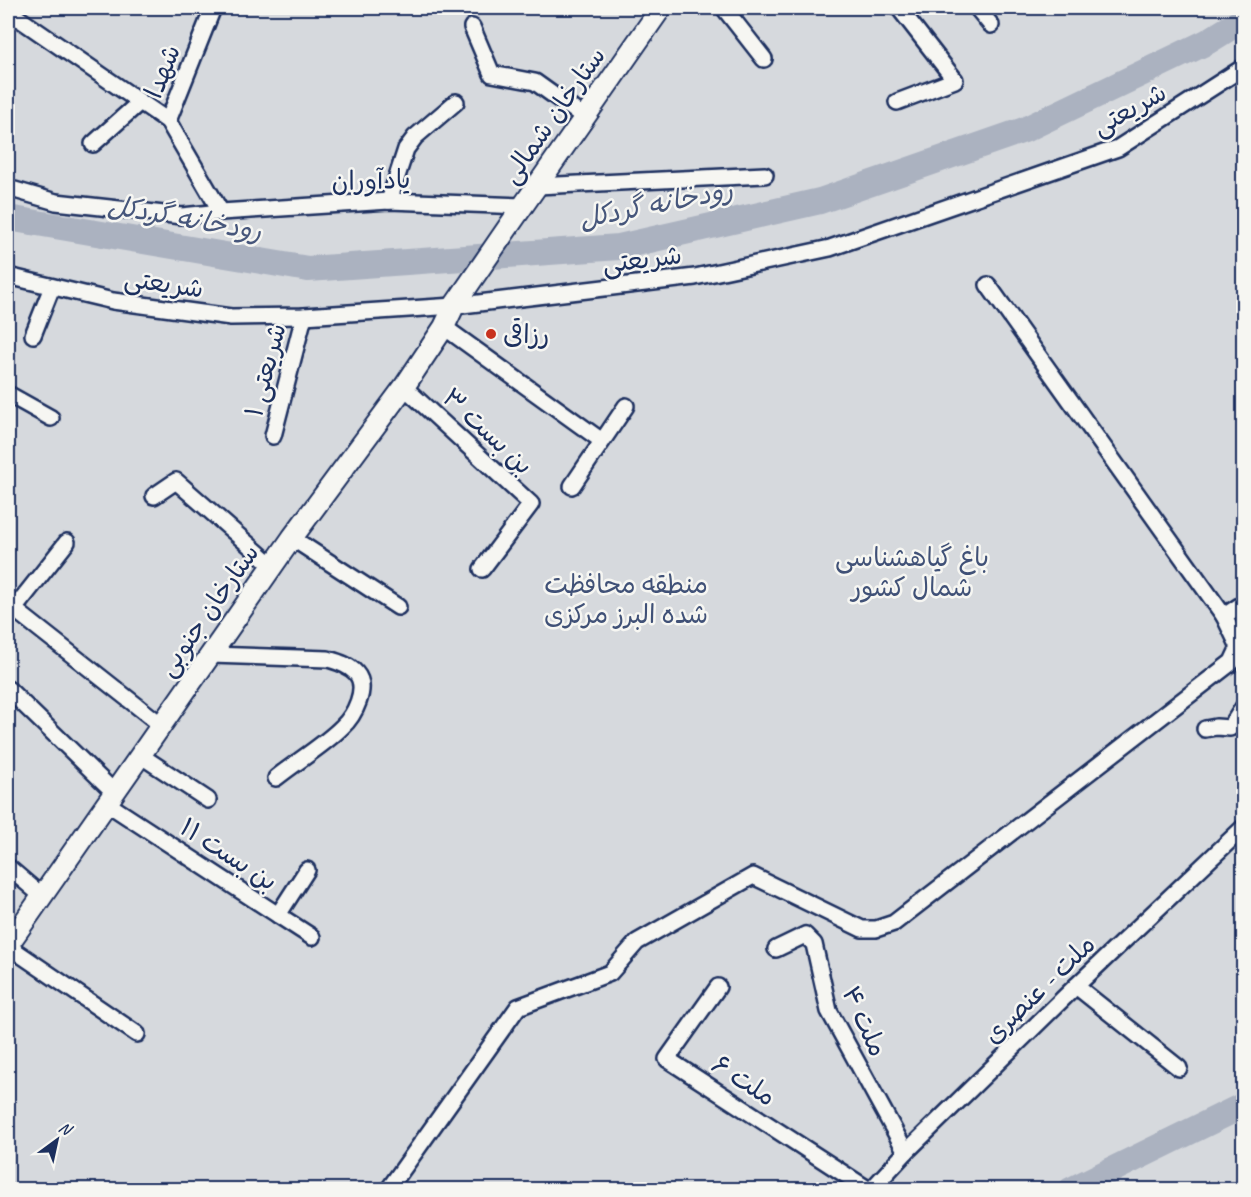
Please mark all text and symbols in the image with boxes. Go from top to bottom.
street label: شهدا [137,40,188,103]
street label: ستارخان شمالی [494,40,613,190]
street label: شریعتی [1086,76,1172,143]
street label: یادآوران [331,163,411,198]
water label: رودخانه گردکل [576,172,736,236]
water label: رودخانه گردکل [105,188,265,248]
street label: شریعتی [600,238,684,281]
street label: شریعتی [122,262,206,305]
place label: رزاقی [503,318,549,351]
street label: شریعتی ۱ [237,320,294,421]
marker: رزاقی [484,327,498,341]
street label: بن بست ۳ [435,381,540,482]
street label: ستارخان جنوبی [150,537,266,683]
park label: باغ گیاهشناسی شمال کشور [835,541,989,604]
park label: منطقه محافظت شده البرز مرکزی [544,568,708,631]
street label: بن بست ۱۱ [174,811,284,898]
street label: ملت - عنصری [976,928,1102,1051]
street label: ملت ۴ [834,981,895,1062]
street label: ملت ۶ [705,1048,782,1113]
north arrow [27,1110,87,1170]
text: N [55,1117,77,1141]

